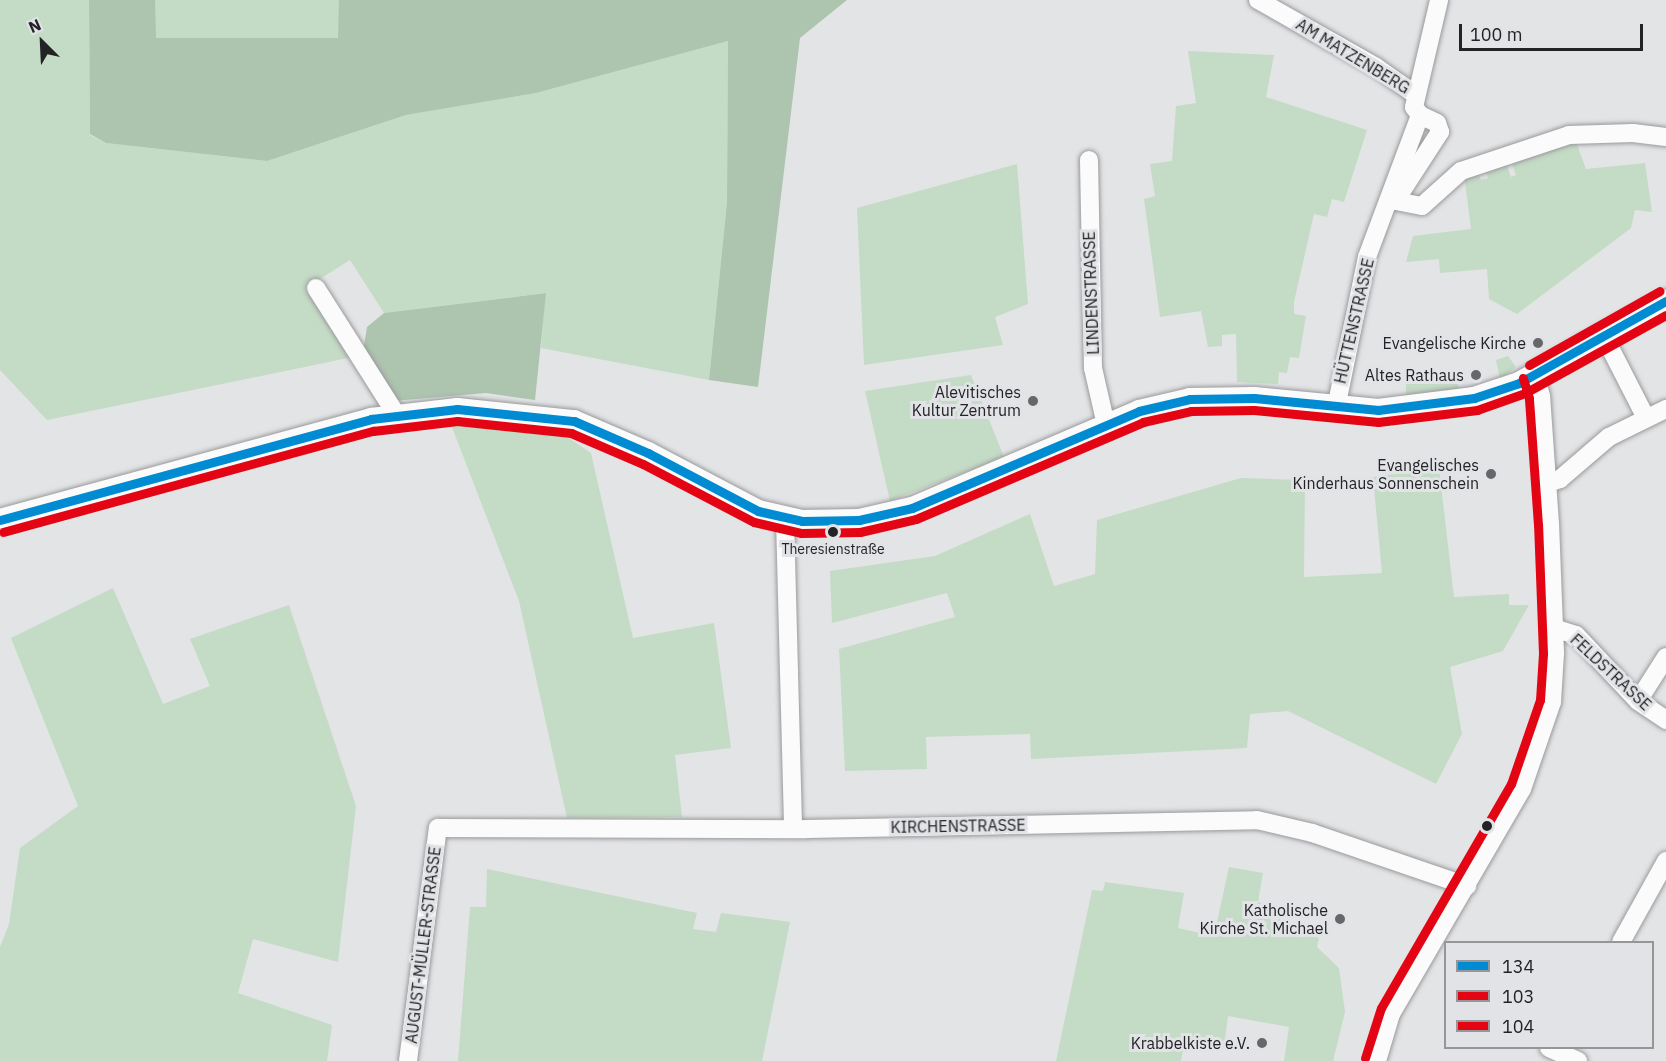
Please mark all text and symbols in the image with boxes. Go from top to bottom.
north arrow [12,12,72,72]
scale bar [1462,12,1646,50]
text: N [25,14,44,37]
street label: AM MATZENBERG [1293,14,1413,98]
text: 100 m [1470,23,1522,46]
street label: LINDENSTRASSE [1079,231,1103,355]
street label: HÜTTENSTRASSE [1330,256,1378,386]
place label: Evangelische Kirche [1382,333,1526,353]
marker: Evangelische Kirche [1531,336,1545,350]
place label: Altes Rathaus [1365,365,1464,385]
marker: Altes Rathaus [1469,368,1483,382]
place label: Alevitisches Kultur Zentrum [912,382,1021,420]
marker: Alevitisches Kultur Zentrum [1026,394,1040,408]
place label: Evangelisches Kinderhaus Sonnenschein [1292,455,1479,493]
marker: Evangelisches Kinderhaus Sonnenschein [1484,467,1498,481]
marker: Theresienstraße [827,526,839,538]
place label: Theresienstraße [781,541,885,557]
street label: FELDSTRASSE [1567,630,1655,714]
street label: KIRCHENSTRASSE [890,815,1026,837]
unlabelled marker [1481,820,1493,832]
street label: AUGUST-MÜLLER-STRASSE [401,845,445,1045]
place label: Katholische Kirche St. Michael [1200,900,1328,938]
marker: Katholische Kirche St. Michael [1333,912,1347,926]
legend [1444,941,1654,1049]
text: 134 [1502,955,1534,978]
text: 103 [1502,985,1534,1008]
text: 104 [1502,1015,1534,1038]
place label: Krabbelkiste e.V. [1131,1033,1250,1053]
marker: Krabbelkiste e.V. [1255,1036,1269,1050]

